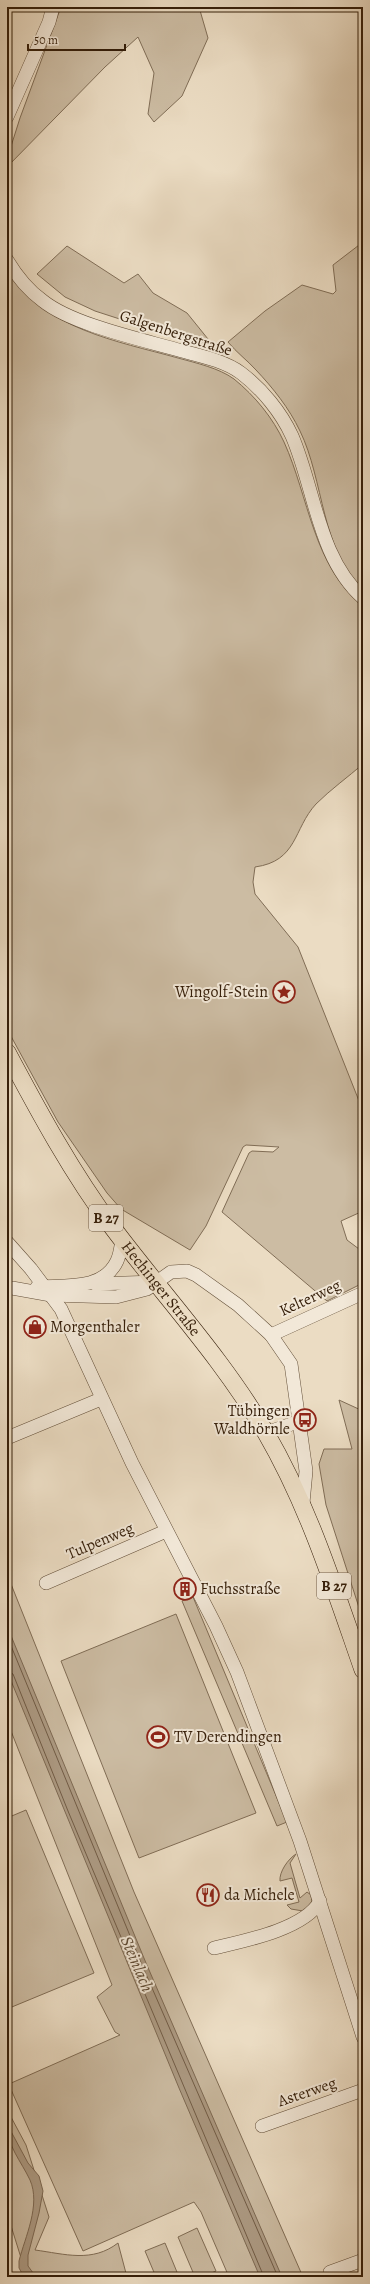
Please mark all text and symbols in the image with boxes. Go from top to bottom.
scale bar [28,26,125,52]
text: 50 m [34,32,58,48]
street label: Galgenbergstraße [117,304,235,362]
place icon: Wingolf-Stein [271,979,297,1005]
place label: Wingolf-Stein [174,981,268,1003]
road number: B 27 [89,1205,123,1231]
street label: Hechinger Straße [116,1237,206,1341]
street label: Kelterweg [276,1274,344,1322]
shop icon: Morgenthaler [22,1314,48,1340]
place label: Morgenthaler [50,1316,140,1338]
place label: Tübingen Waldhörnle [213,1400,290,1440]
bus stop icon: Tübingen Waldhörnle [292,1407,318,1433]
street label: Tulpenweg [63,1517,137,1565]
road number: B 27 [317,1573,351,1599]
building icon: Fuchsstraße [172,1576,198,1602]
place label: Fuchsstraße [200,1578,280,1600]
sports icon: TV Derendingen [145,1724,171,1750]
place label: TV Derendingen [174,1726,282,1748]
restaurant icon: da Michele [195,1882,221,1908]
place label: da Michele [224,1884,295,1906]
water label: Steinlach [115,1933,159,1995]
street label: Asterweg [274,2072,339,2113]

